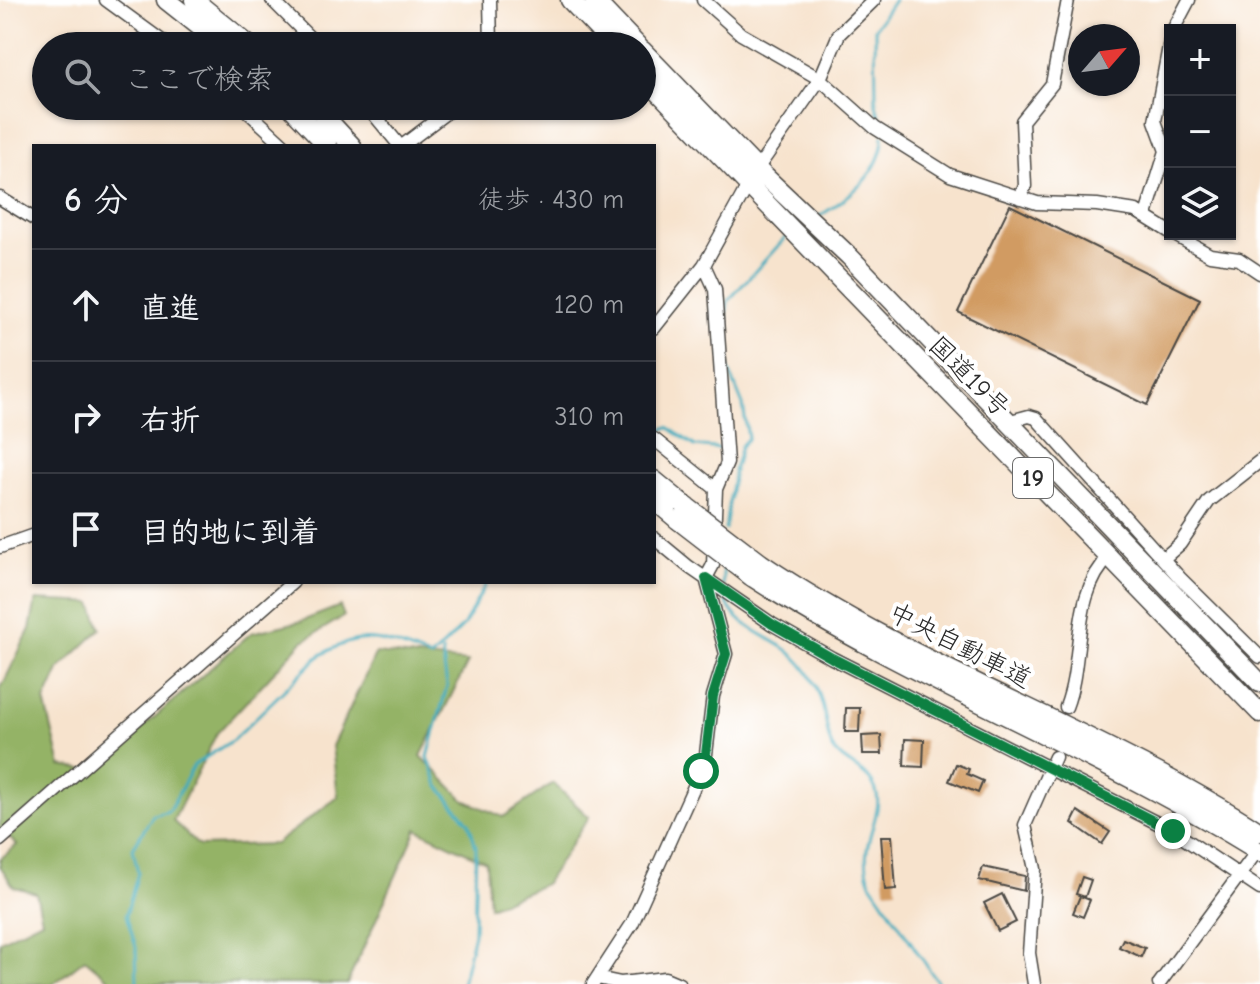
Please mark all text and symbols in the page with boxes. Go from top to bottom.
north arrow [1068,24,1140,96]
map controls [1164,24,1236,240]
button: + [1164,24,1236,96]
search box [32,32,656,120]
icon: search [60,54,104,98]
text: ここで検索 [124,62,274,97]
button: − [1164,96,1236,168]
button: layers [1164,168,1236,240]
text: 6 分 [64,180,128,220]
text: 徒歩 · 430 m [478,185,624,215]
icon: ahead [64,283,108,327]
text: 120 m [554,290,624,320]
text: 直進 [140,291,200,326]
street label: 国道19号 [922,330,1016,424]
icon: right [64,395,108,439]
text: 310 m [555,402,624,432]
text: 右折 [140,403,200,438]
road number: 19 [1013,458,1053,498]
icon: arrive [64,507,108,551]
text: 目的地に到着 [140,515,320,550]
street label: 中央自動車道 [884,597,1036,695]
route start [683,753,719,789]
route end [1155,813,1191,849]

